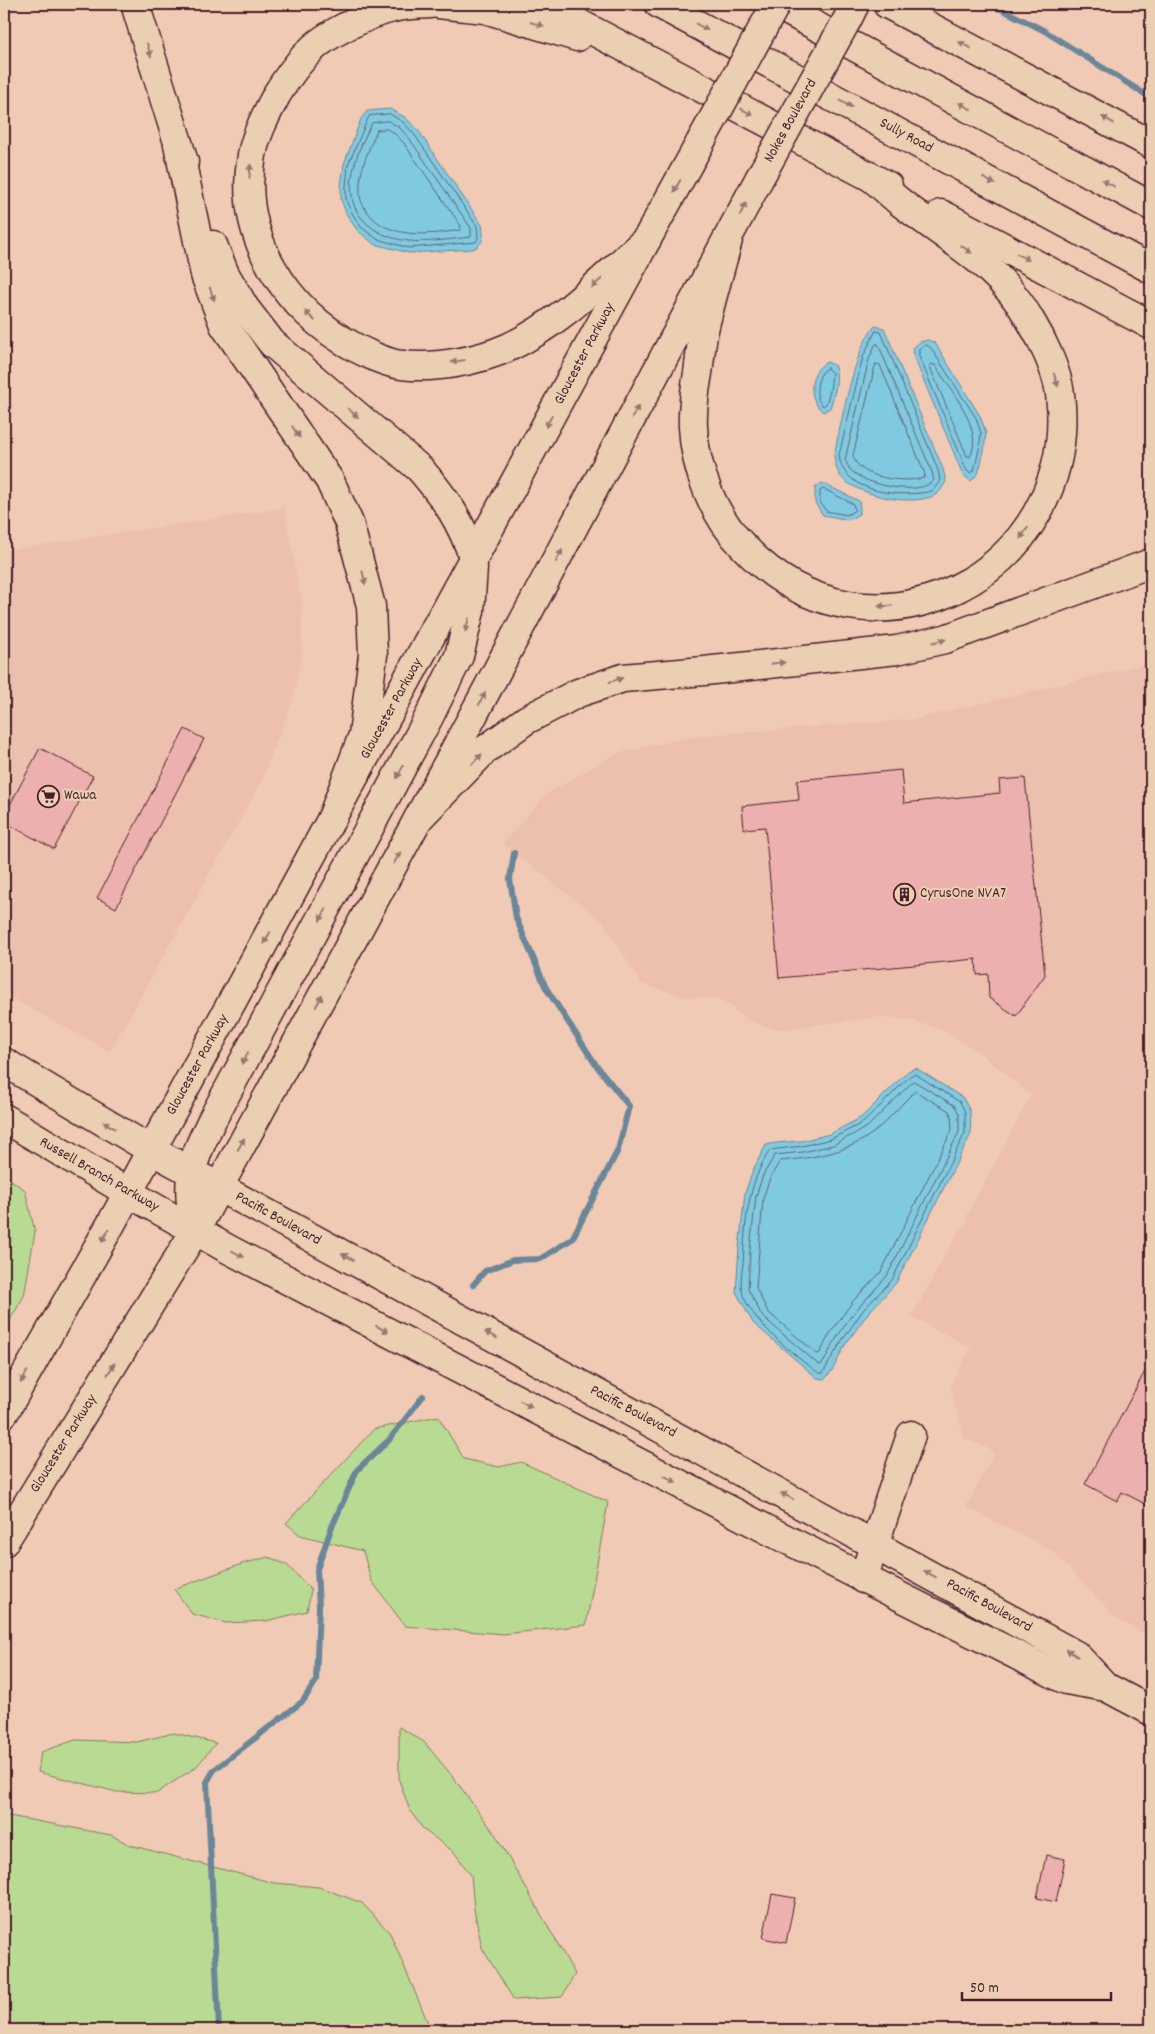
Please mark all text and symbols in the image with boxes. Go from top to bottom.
one-way arrow [530,21,545,29]
one-way arrow [695,23,710,31]
one-way arrow [958,41,972,49]
one-way arrow [146,43,154,58]
street label: Nokes Boulevard [759,75,823,167]
one-way arrow [839,99,852,108]
one-way arrow [958,102,972,110]
one-way arrow [740,108,755,116]
street label: Sully Road [875,113,937,159]
one-way arrow [1102,116,1115,125]
one-way arrow [247,162,255,178]
one-way arrow [981,177,996,185]
one-way arrow [1102,178,1115,187]
one-way arrow [672,179,681,193]
one-way arrow [739,202,747,217]
one-way arrow [959,244,972,254]
one-way arrow [1015,253,1030,261]
one-way arrow [591,278,604,289]
one-way arrow [208,287,216,302]
street label: Gloucester Parkway [549,298,622,409]
one-way arrow [304,310,316,322]
one-way arrow [450,357,466,365]
one-way arrow [1052,373,1060,388]
one-way arrow [631,406,640,419]
one-way arrow [347,407,360,418]
one-way arrow [544,414,553,427]
one-way arrow [291,426,301,439]
one-way arrow [1019,527,1029,540]
one-way arrow [555,548,563,563]
one-way arrow [360,571,368,586]
one-way arrow [877,602,893,610]
one-way arrow [463,617,471,632]
one-way arrow [931,637,946,645]
street label: Gloucester Parkway [355,654,429,764]
one-way arrow [770,659,786,667]
one-way arrow [609,676,624,683]
one-way arrow [478,692,486,706]
one-way arrow [470,753,482,765]
one-way arrow [396,765,404,780]
supermarket icon: Wawa [36,784,60,808]
place label: Wawa [64,785,97,807]
one-way arrow [393,851,401,866]
building icon: CyrusOne NVA7 [892,882,916,906]
place label: CyrusOne NVA7 [920,883,1006,905]
one-way arrow [319,908,327,923]
one-way arrow [263,930,271,945]
one-way arrow [315,994,323,1008]
street label: Gloucester Parkway [161,1010,235,1120]
one-way arrow [241,1051,249,1065]
one-way arrow [103,1121,116,1130]
street label: Russell Branch Parkway [35,1132,164,1219]
one-way arrow [237,1137,246,1150]
street label: Pacific Boulevard [231,1186,325,1252]
one-way arrow [100,1229,109,1242]
one-way arrow [231,1250,245,1258]
one-way arrow [341,1253,355,1262]
one-way arrow [375,1325,389,1333]
one-way arrow [484,1331,498,1339]
one-way arrow [106,1362,115,1375]
one-way arrow [20,1370,29,1384]
street label: Pacific Boulevard [586,1380,680,1444]
street label: Gloucester Parkway [25,1390,104,1498]
one-way arrow [519,1400,533,1408]
one-way arrow [663,1475,677,1483]
one-way arrow [780,1492,795,1500]
one-way arrow [923,1569,937,1578]
street label: Pacific Boulevard [942,1573,1036,1639]
one-way arrow [1065,1648,1078,1658]
scale bar [962,1969,1111,2001]
text: 50 m [970,1978,999,2000]

